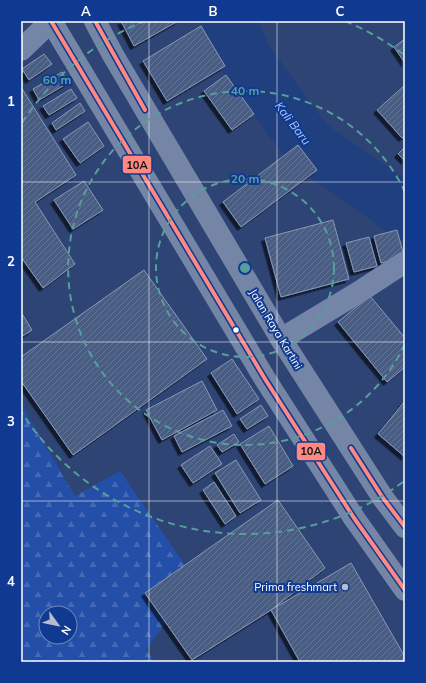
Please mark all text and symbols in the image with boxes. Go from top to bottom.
text: A [81,3,91,19]
text: B [209,3,218,19]
text: C [336,3,345,19]
text: 60 m [43,72,71,87]
text: 40 m [231,83,259,98]
text: 1 [7,93,15,109]
water label: Kali Baru [272,98,314,148]
line badge: 10A [122,155,152,174]
text: 10A [126,158,148,172]
text: 20 m [231,171,259,186]
text: 2 [7,253,15,269]
centre of rings [238,261,252,275]
street label: Jalan Raya Kartini [246,286,306,372]
unlabelled marker [231,325,241,335]
text: 3 [7,413,15,429]
line badge: 10A [296,442,326,461]
text: 10A [300,444,322,458]
text: 4 [7,573,15,589]
place label: Prima freshmart [254,580,337,594]
marker: Prima freshmart [340,582,350,592]
north arrow [38,605,78,645]
text: N [58,623,75,638]

